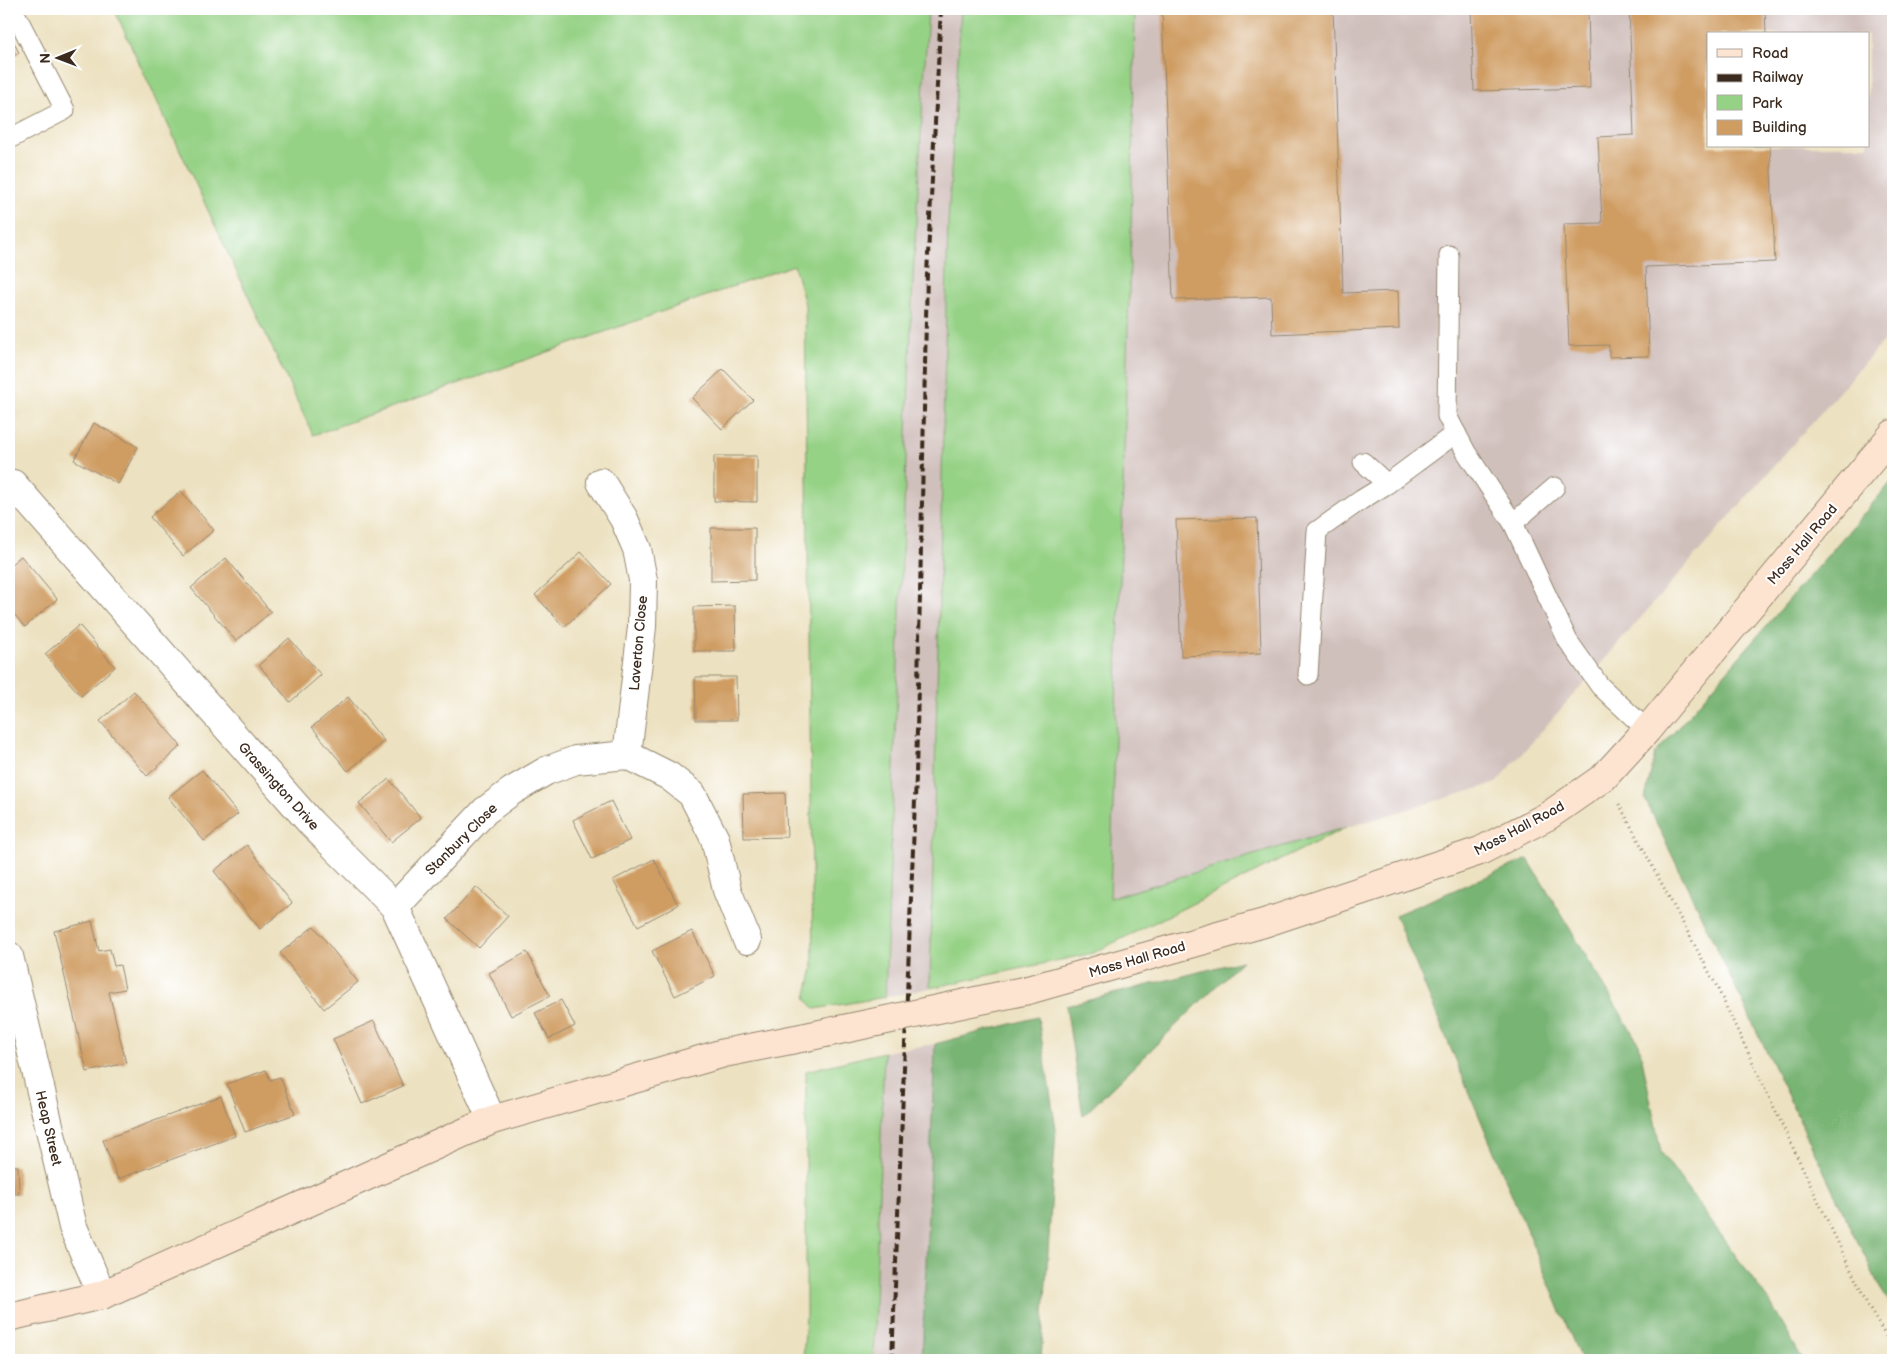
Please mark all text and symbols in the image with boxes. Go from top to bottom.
north arrow [32,32,82,82]
legend [1707,32,1870,148]
text: Road [1752,44,1788,63]
text: N [37,53,54,64]
text: Railway [1752,68,1803,87]
text: Park [1752,94,1783,113]
text: Building [1752,118,1807,137]
street label: Moss Hall Road [1764,501,1841,588]
street label: Laverton Close [626,595,651,691]
street label: Grassington Drive [235,739,323,834]
street label: Moss Hall Road [1471,798,1567,859]
street label: Stanbury Close [422,800,501,879]
street label: Moss Hall Road [1087,938,1187,981]
street label: Heap Street [32,1089,66,1168]

